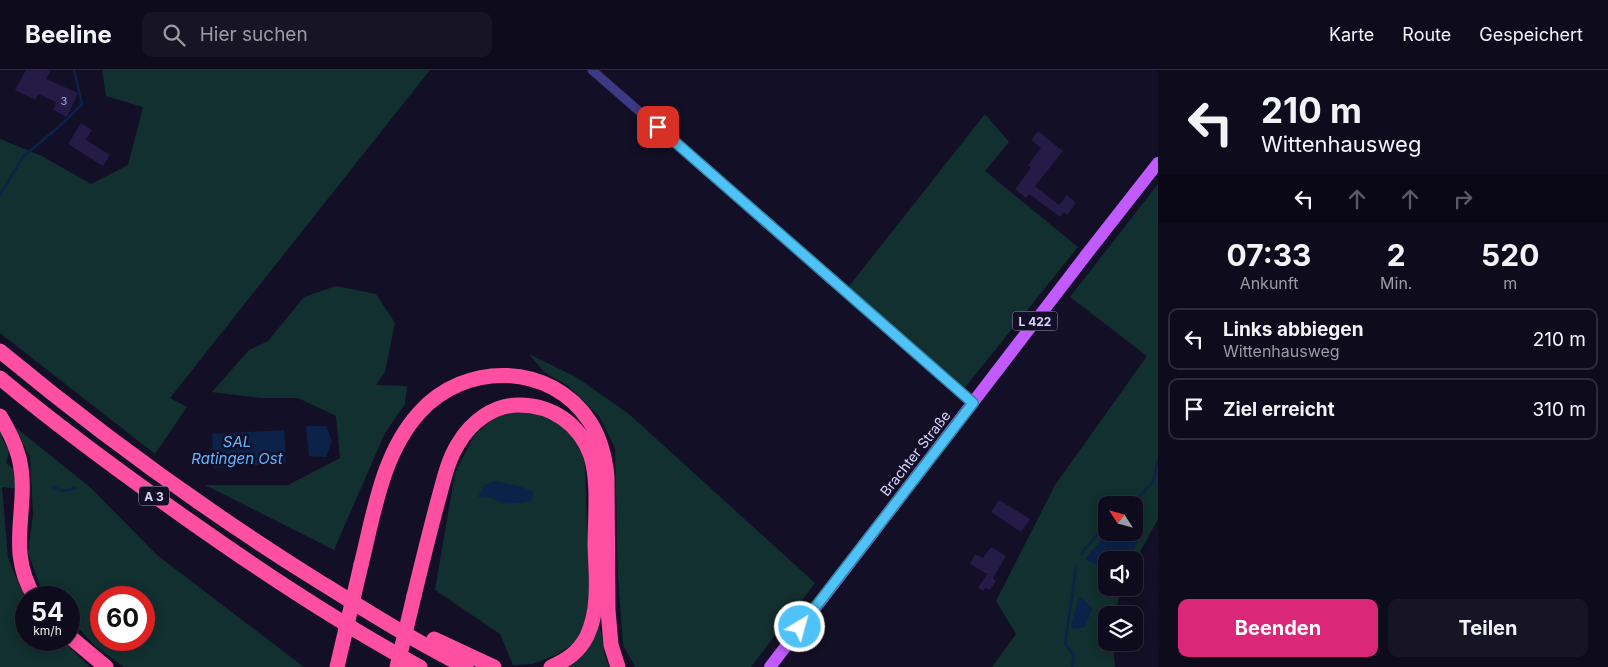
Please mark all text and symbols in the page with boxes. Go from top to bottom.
search box [142,12,492,57]
text: Beeline [25,20,112,49]
icon: search [160,21,188,49]
text: Hier suchen [200,23,308,46]
text: Karte [1329,24,1374,45]
text: Route [1402,24,1451,45]
text: Gespeichert [1479,24,1583,45]
text: 210 m [1261,89,1362,131]
icon: left [1178,90,1243,155]
house number: 3 [61,94,68,108]
pin [637,106,679,148]
icon: arrive [644,113,672,141]
text: Wittenhausweg [1261,131,1421,157]
icon: left [1290,185,1318,213]
icon: ahead [1343,185,1371,213]
icon: ahead [1396,185,1424,213]
icon: right [1449,185,1477,213]
text: 07:33 [1227,237,1311,273]
text: 2 [1387,237,1406,273]
text: 520 [1481,237,1539,273]
text: Ankunft [1240,273,1298,293]
text: Min. [1380,273,1412,293]
text: m [1503,273,1517,293]
road number: L 422 [1012,312,1058,330]
text: Links abbiegen [1223,318,1364,341]
icon: left [1180,325,1208,353]
text: 210 m [1533,328,1586,351]
text: Wittenhausweg [1223,341,1340,361]
icon: arrive [1180,395,1208,423]
text: Ziel erreicht [1223,398,1335,421]
text: 310 m [1533,398,1586,421]
street label: Brachter Straße [876,407,954,499]
water label: SAL Ratingen Ost [191,432,284,468]
road number: A 3 [139,486,169,506]
north arrow [1098,496,1142,541]
map controls [1098,496,1143,651]
button: sound [1098,551,1143,596]
speed limit sign: 60 [90,586,155,651]
text: 54 [31,597,64,627]
button: Beenden [1178,599,1378,657]
button: Teilen [1388,599,1588,657]
position arrow [773,600,825,652]
button: layers [1098,606,1143,651]
text: km/h [33,623,62,638]

